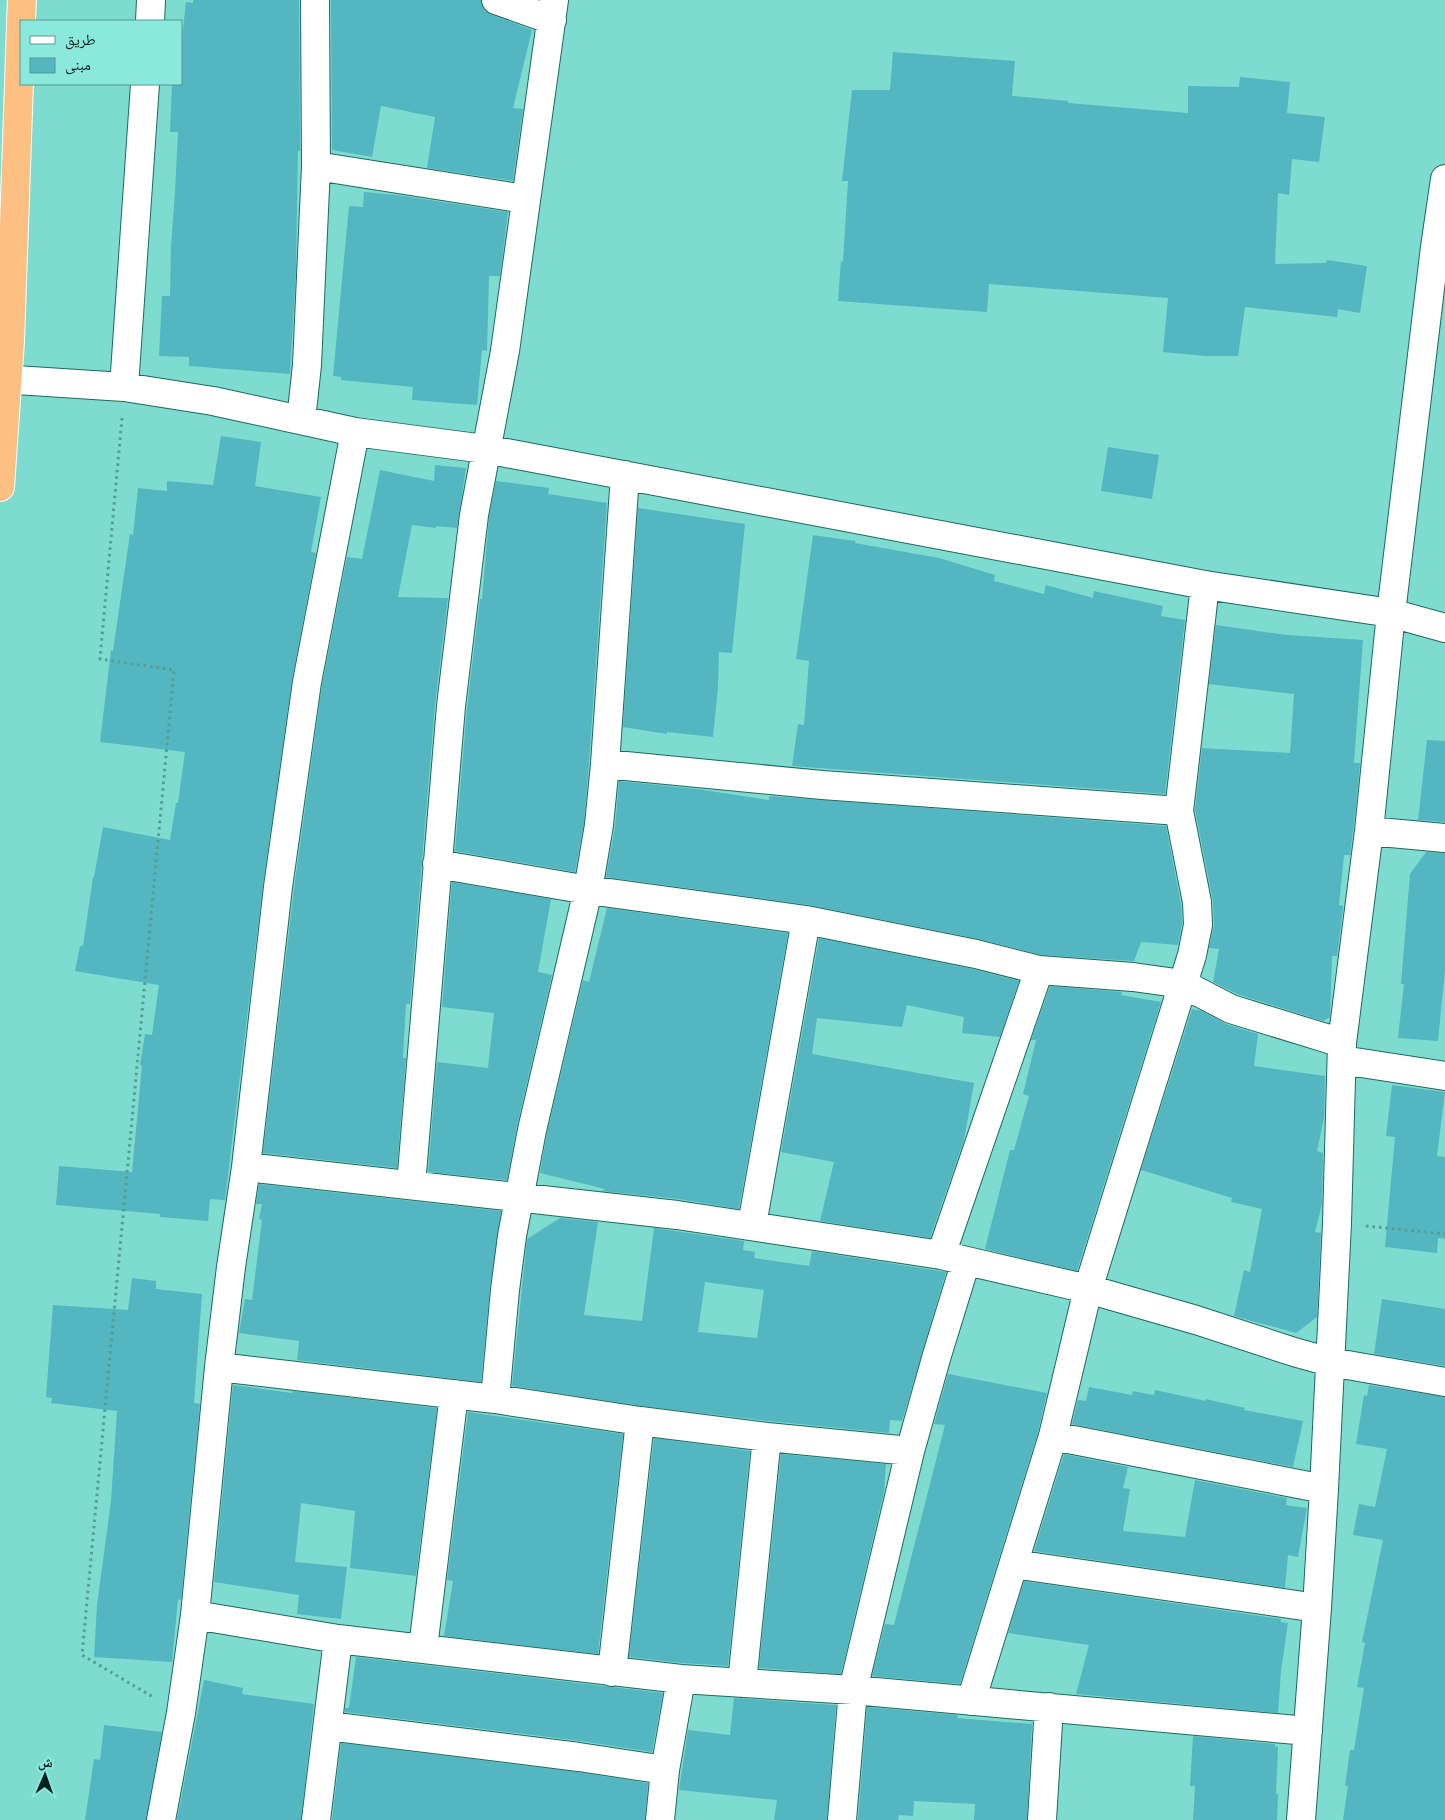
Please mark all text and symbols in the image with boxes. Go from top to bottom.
legend [20,20,182,85]
text: طريق [65,31,96,50]
text: مبنى [65,56,91,75]
north arrow [20,1750,70,1800]
text: ش [38,1754,53,1771]

